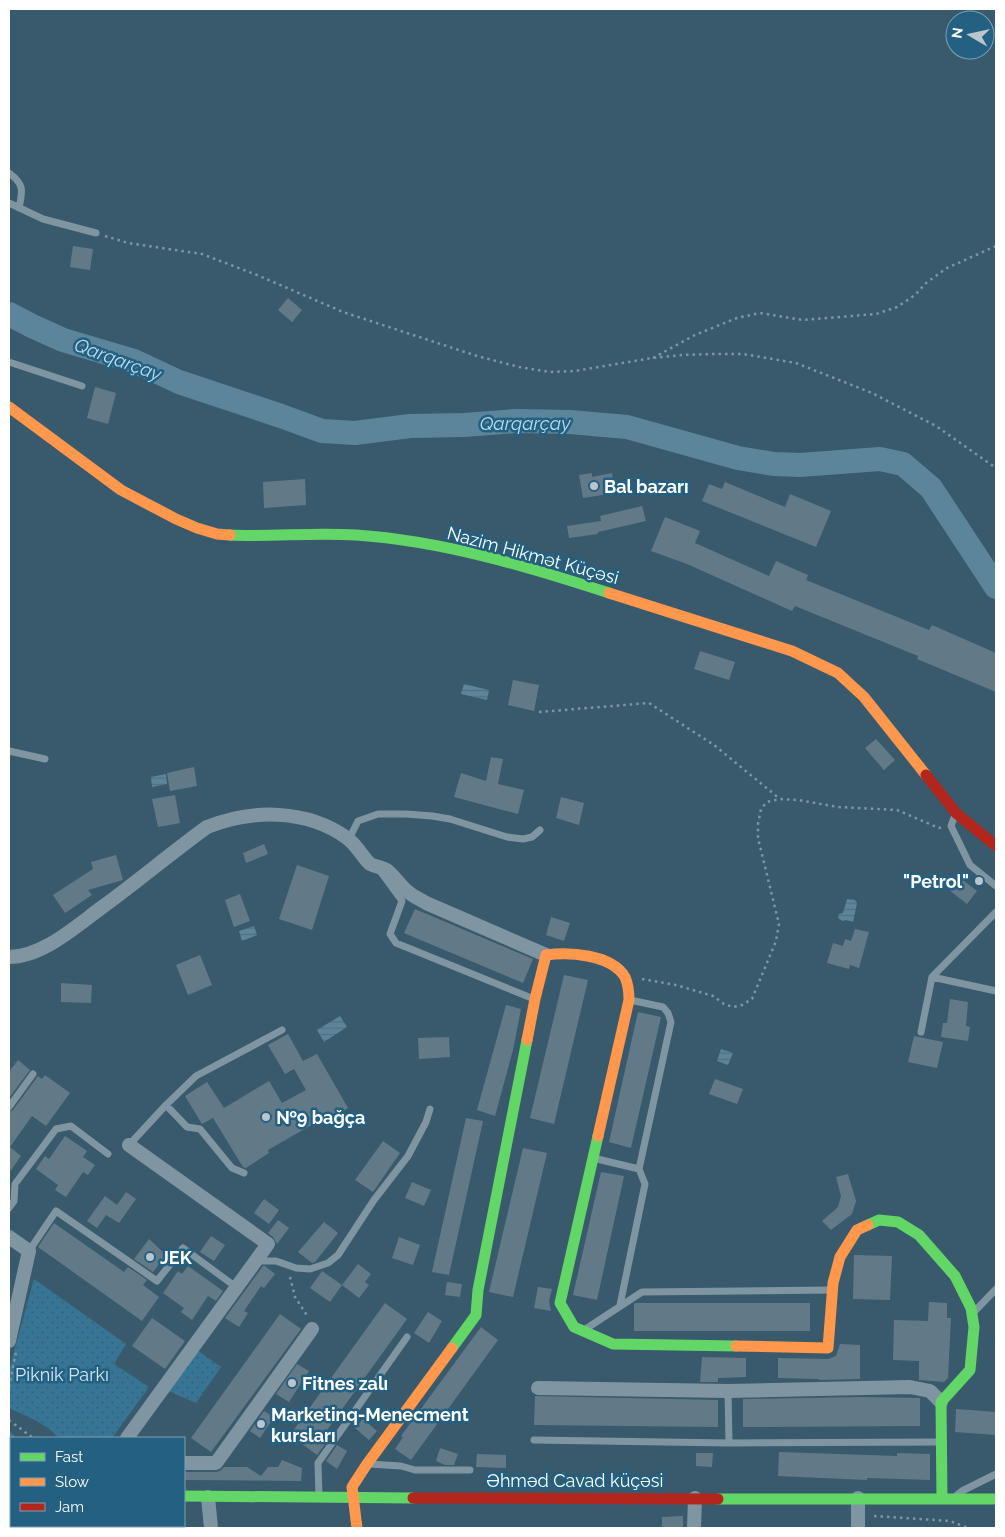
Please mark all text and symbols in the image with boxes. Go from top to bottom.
north arrow [945,10,995,60]
text: N [948,26,966,39]
water label: Qarqarçay [72,333,165,385]
water label: Qarqarçay [480,412,571,434]
place label: Bal bazarı [604,476,689,497]
marker: Bal bazarı [588,480,600,492]
street label: Nazim Hikmət Küçəsi [445,522,621,588]
place label: "Petrol" [903,871,969,892]
marker: "Petrol" [973,875,985,887]
place label: №9 bağça [276,1107,365,1128]
marker: №9 bağça [260,1111,272,1123]
place label: JEK [160,1247,193,1268]
marker: JEK [144,1251,156,1263]
park label: Piknik Parkı [15,1364,109,1385]
place label: Fitnes zalı [302,1373,388,1394]
marker: Fitnes zalı [286,1377,298,1389]
place label: Marketinq-Menecment kursları [271,1404,469,1446]
marker: Marketinq-Menecment kursları [255,1418,267,1430]
legend [10,1437,185,1527]
text: Fast [55,1448,83,1466]
street label: Əhməd Cavad küçəsi [487,1470,663,1491]
text: Slow [55,1473,89,1491]
text: Jam [55,1498,84,1516]

